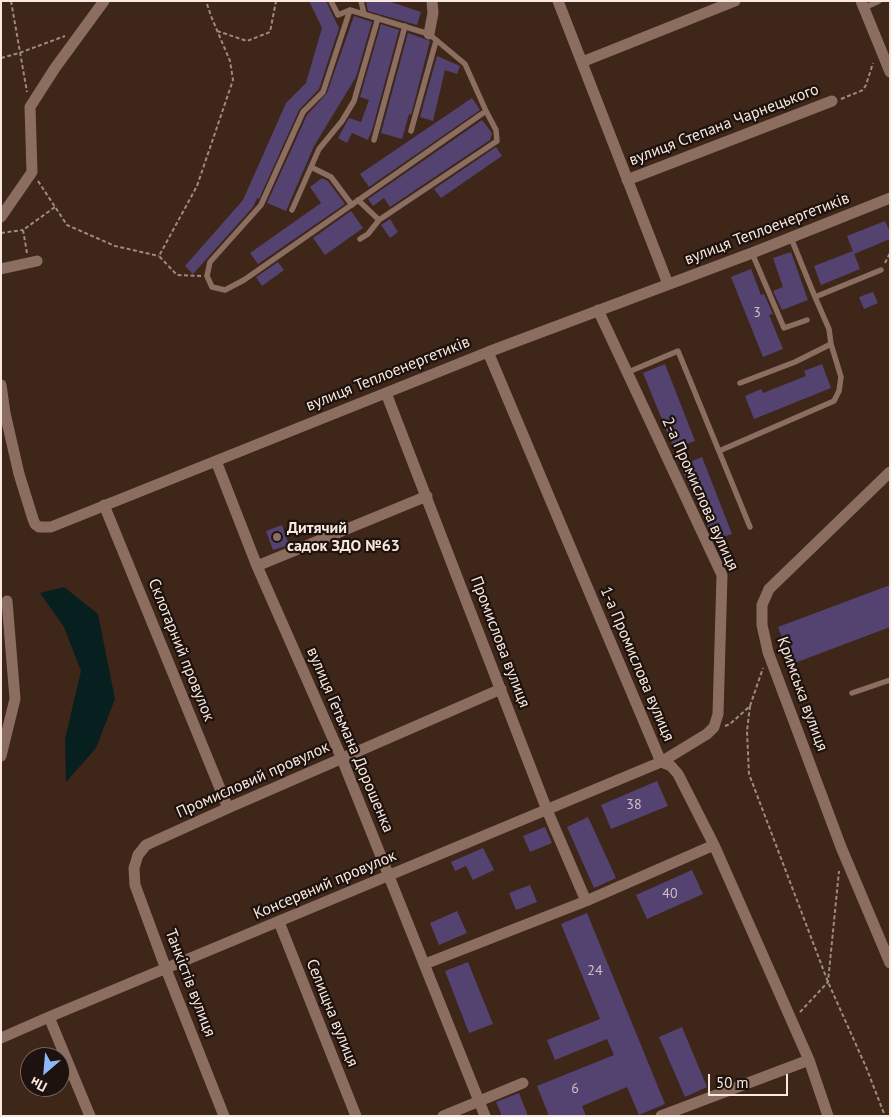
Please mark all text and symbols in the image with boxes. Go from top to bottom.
street label: вулиця Степана Чарнецького [626,80,822,170]
street label: вулиця Теплоенергетиків [682,189,852,269]
house number: 3 [753,305,761,321]
street label: вулиця Теплоенергетиків [303,332,473,416]
street label: 2-а Промислова вулиця [657,414,743,574]
place label: Дитячий садок ЗДО №63 [287,518,400,556]
marker: Дитячий садок ЗДО №63 [271,531,283,543]
street label: Промислова вулиця [466,574,534,710]
street label: Склотарний провулок [144,576,218,724]
street label: 1-а Промислова вулиця [596,584,678,744]
street label: Кримська вулиця [772,634,832,754]
street label: вулиця Гетьмана Дорошенка [302,645,398,835]
street label: Промисловий провулок [173,738,333,822]
house number: 38 [626,797,642,813]
street label: Консервний провулок [251,846,399,924]
house number: 40 [662,886,678,902]
street label: Танкістів вулиця [161,926,219,1040]
street label: Селищна вулиця [302,956,362,1070]
house number: 24 [587,963,603,979]
north arrow [20,1047,70,1097]
scale bar [711,1064,791,1096]
text: Пн [27,1073,50,1096]
text: 50 m [716,1073,749,1092]
house number: 6 [571,1081,579,1097]

